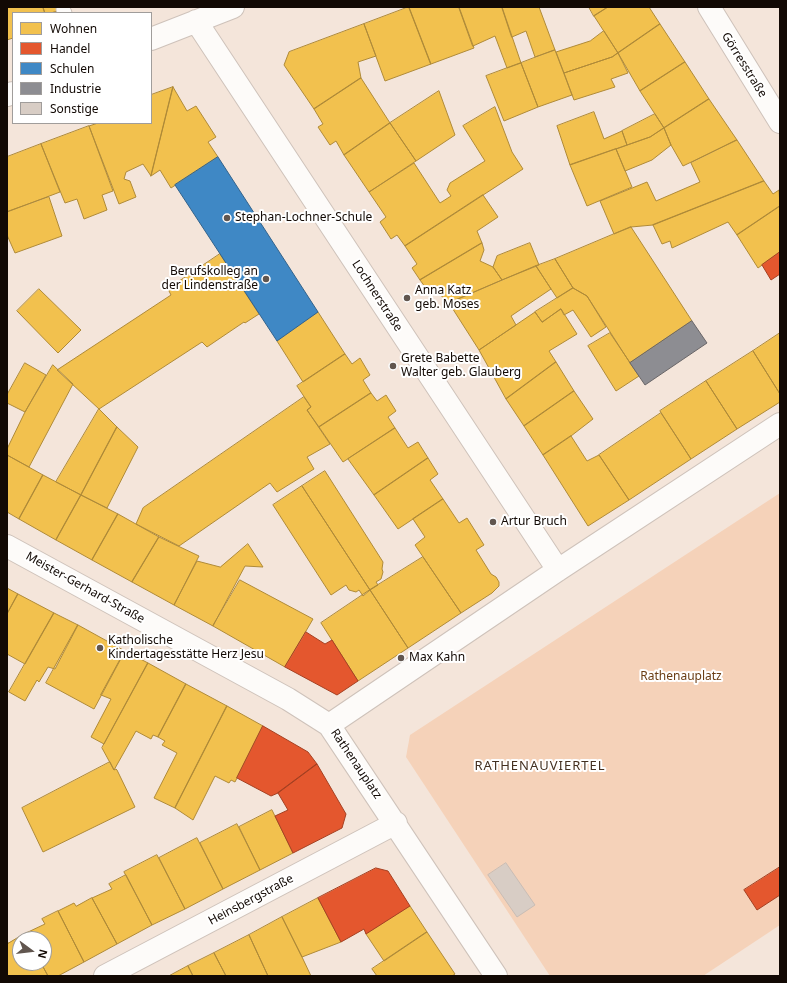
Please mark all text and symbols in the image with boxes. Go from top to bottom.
legend [12,12,152,124]
text: Wohnen [50,20,97,37]
street label: Görresstraße [718,30,770,100]
text: Handel [50,40,90,57]
text: Schulen [50,60,94,77]
text: Industrie [50,80,101,97]
text: Sonstige [50,100,99,117]
place label: Stephan-Lochner-Schule [235,211,372,225]
marker: Stephan-Lochner-Schule [222,213,232,223]
street label: Lochnerstraße [349,258,405,334]
place label: Berufskolleg an der Lindenstraße [162,265,258,293]
marker: Berufskolleg an der Lindenstraße [261,274,271,284]
place label: Anna Katz geb. Moses [415,284,479,312]
marker: Anna Katz geb. Moses [402,293,412,303]
place label: Grete Babette Walter geb. Glauberg [401,352,521,380]
marker: Grete Babette Walter geb. Glauberg [388,361,398,371]
place label: Artur Bruch [501,515,567,529]
marker: Artur Bruch [488,517,498,527]
street label: Meister-Gerhard-Straße [23,549,147,627]
place label: Katholische Kindertagesstätte Herz Jesu [108,634,264,662]
marker: Katholische Kindertagesstätte Herz Jesu [95,643,105,653]
place label: Max Kahn [409,651,465,665]
marker: Max Kahn [396,653,406,663]
park label: Rathenauplatz [640,670,722,684]
street label: Rathenauplatz [327,726,385,802]
district label: RATHENAUVIERTEL [474,758,606,774]
street label: Heinsbergstraße [206,872,296,928]
north arrow [12,931,52,971]
text: N [35,948,52,960]

